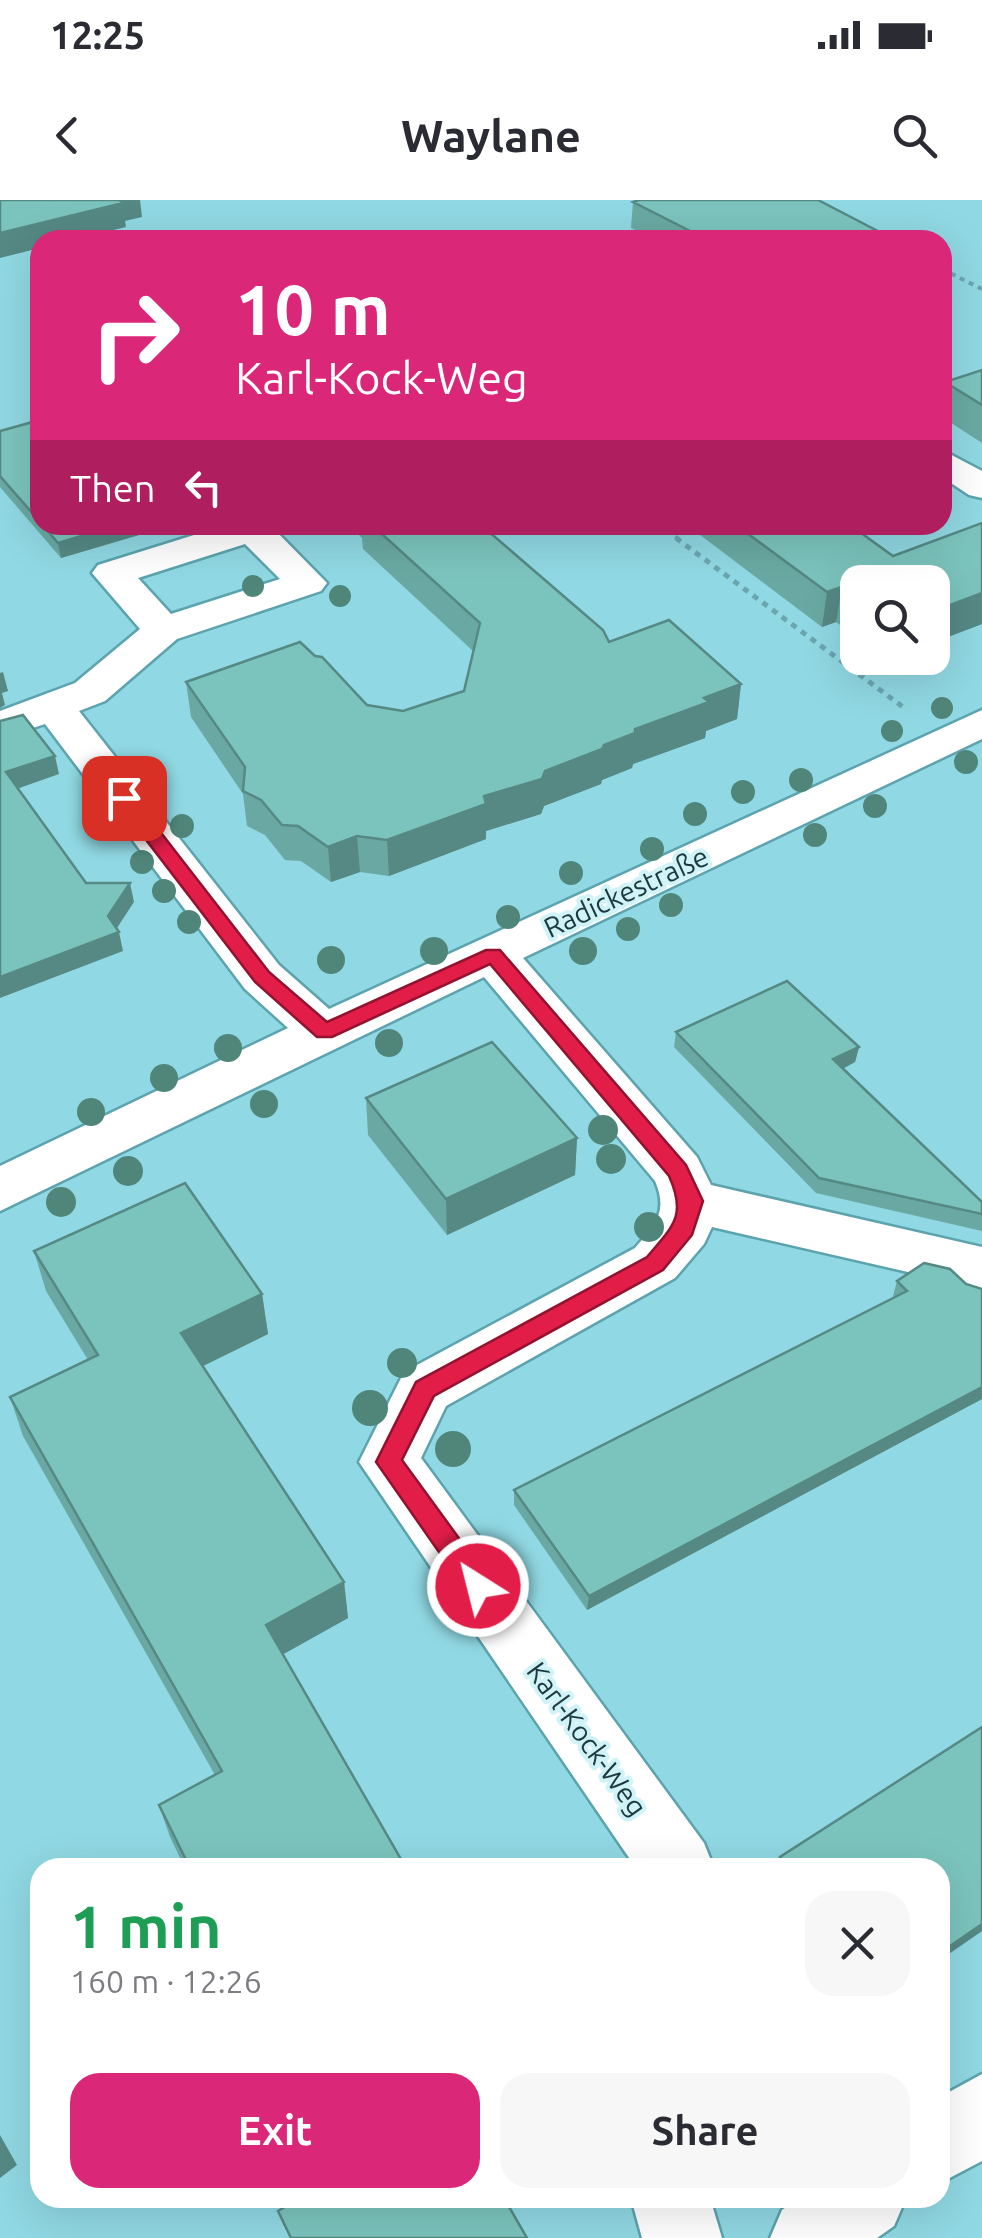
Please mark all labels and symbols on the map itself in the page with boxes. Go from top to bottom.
pin [82,756,167,841]
street label: Radickestraße [539,840,713,943]
position arrow [426,1534,530,1638]
street label: Karl-Kock-Weg [521,1656,654,1822]

